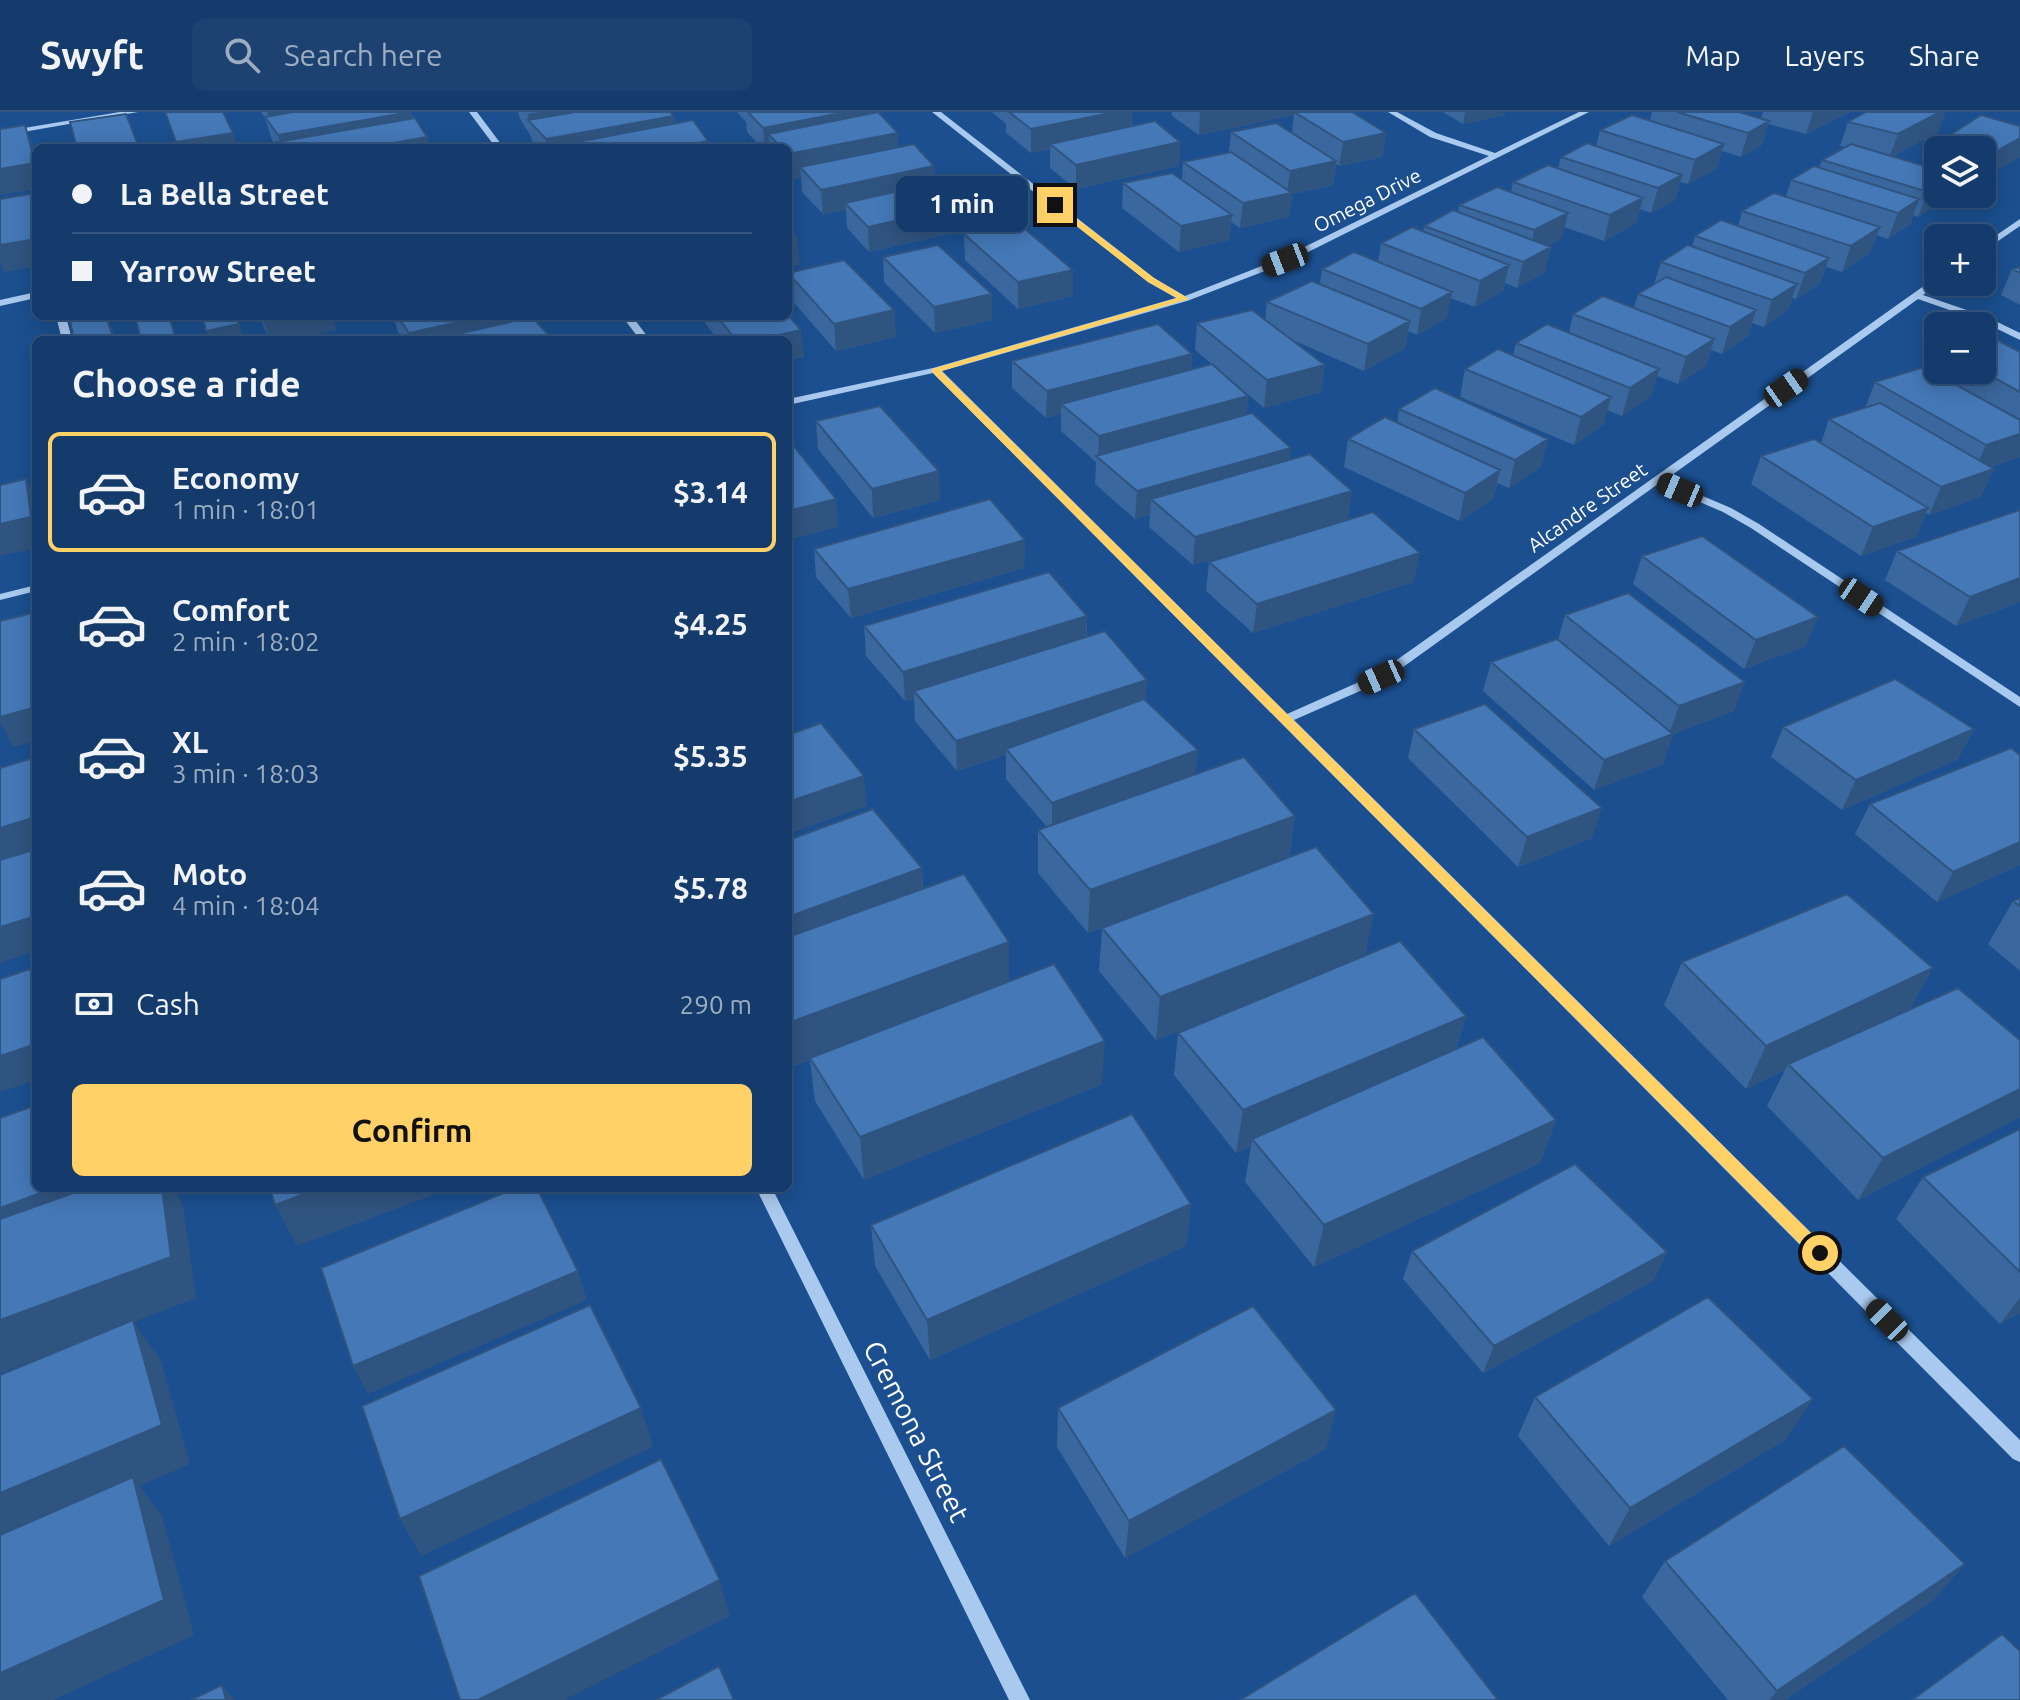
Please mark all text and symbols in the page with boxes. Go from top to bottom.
search box [192,19,752,91]
icon: search [220,33,264,77]
text: Swyft [40,34,144,76]
text: Search here [284,38,442,72]
text: Map [1685,40,1741,71]
text: Layers [1785,40,1865,71]
text: Share [1909,40,1980,71]
map controls [1924,136,1996,384]
button: layers [1924,136,1996,208]
street label: Omega Drive [1309,163,1425,237]
text: La Bella Street [120,177,329,211]
callout: 1 min [895,177,1027,233]
route end [1037,187,1073,223]
text: 1 min [929,189,995,218]
button: + [1924,224,1996,296]
car [1258,240,1312,280]
text: Yarrow Street [120,254,316,288]
button: − [1924,312,1996,384]
text: Choose a ride [72,363,301,404]
car [1759,364,1813,412]
icon: car [76,456,148,528]
street label: Alcandre Street [1523,457,1651,557]
text: Economy [172,461,299,495]
car [1653,470,1707,510]
text: $3.14 [673,475,748,509]
text: 1 min · 18:01 [172,495,320,524]
car [1834,574,1888,620]
icon: car [76,588,148,660]
text: Comfort [172,593,290,627]
text: $4.25 [673,607,748,641]
text: 2 min · 18:02 [172,627,320,656]
car [1354,656,1408,698]
icon: car [76,720,148,792]
text: XL [172,725,208,759]
text: $5.35 [673,739,748,773]
text: 3 min · 18:03 [172,759,320,788]
icon: car [76,852,148,924]
text: Moto [172,857,247,891]
text: $5.78 [673,871,748,905]
text: 4 min · 18:04 [172,891,320,920]
icon: cash [72,982,116,1026]
text: Cash [136,987,200,1021]
text: 290 m [680,990,752,1019]
button: Confirm [72,1084,752,1176]
route start [1802,1235,1838,1271]
car [1862,1295,1912,1345]
street label: Cremona Street [858,1335,976,1527]

